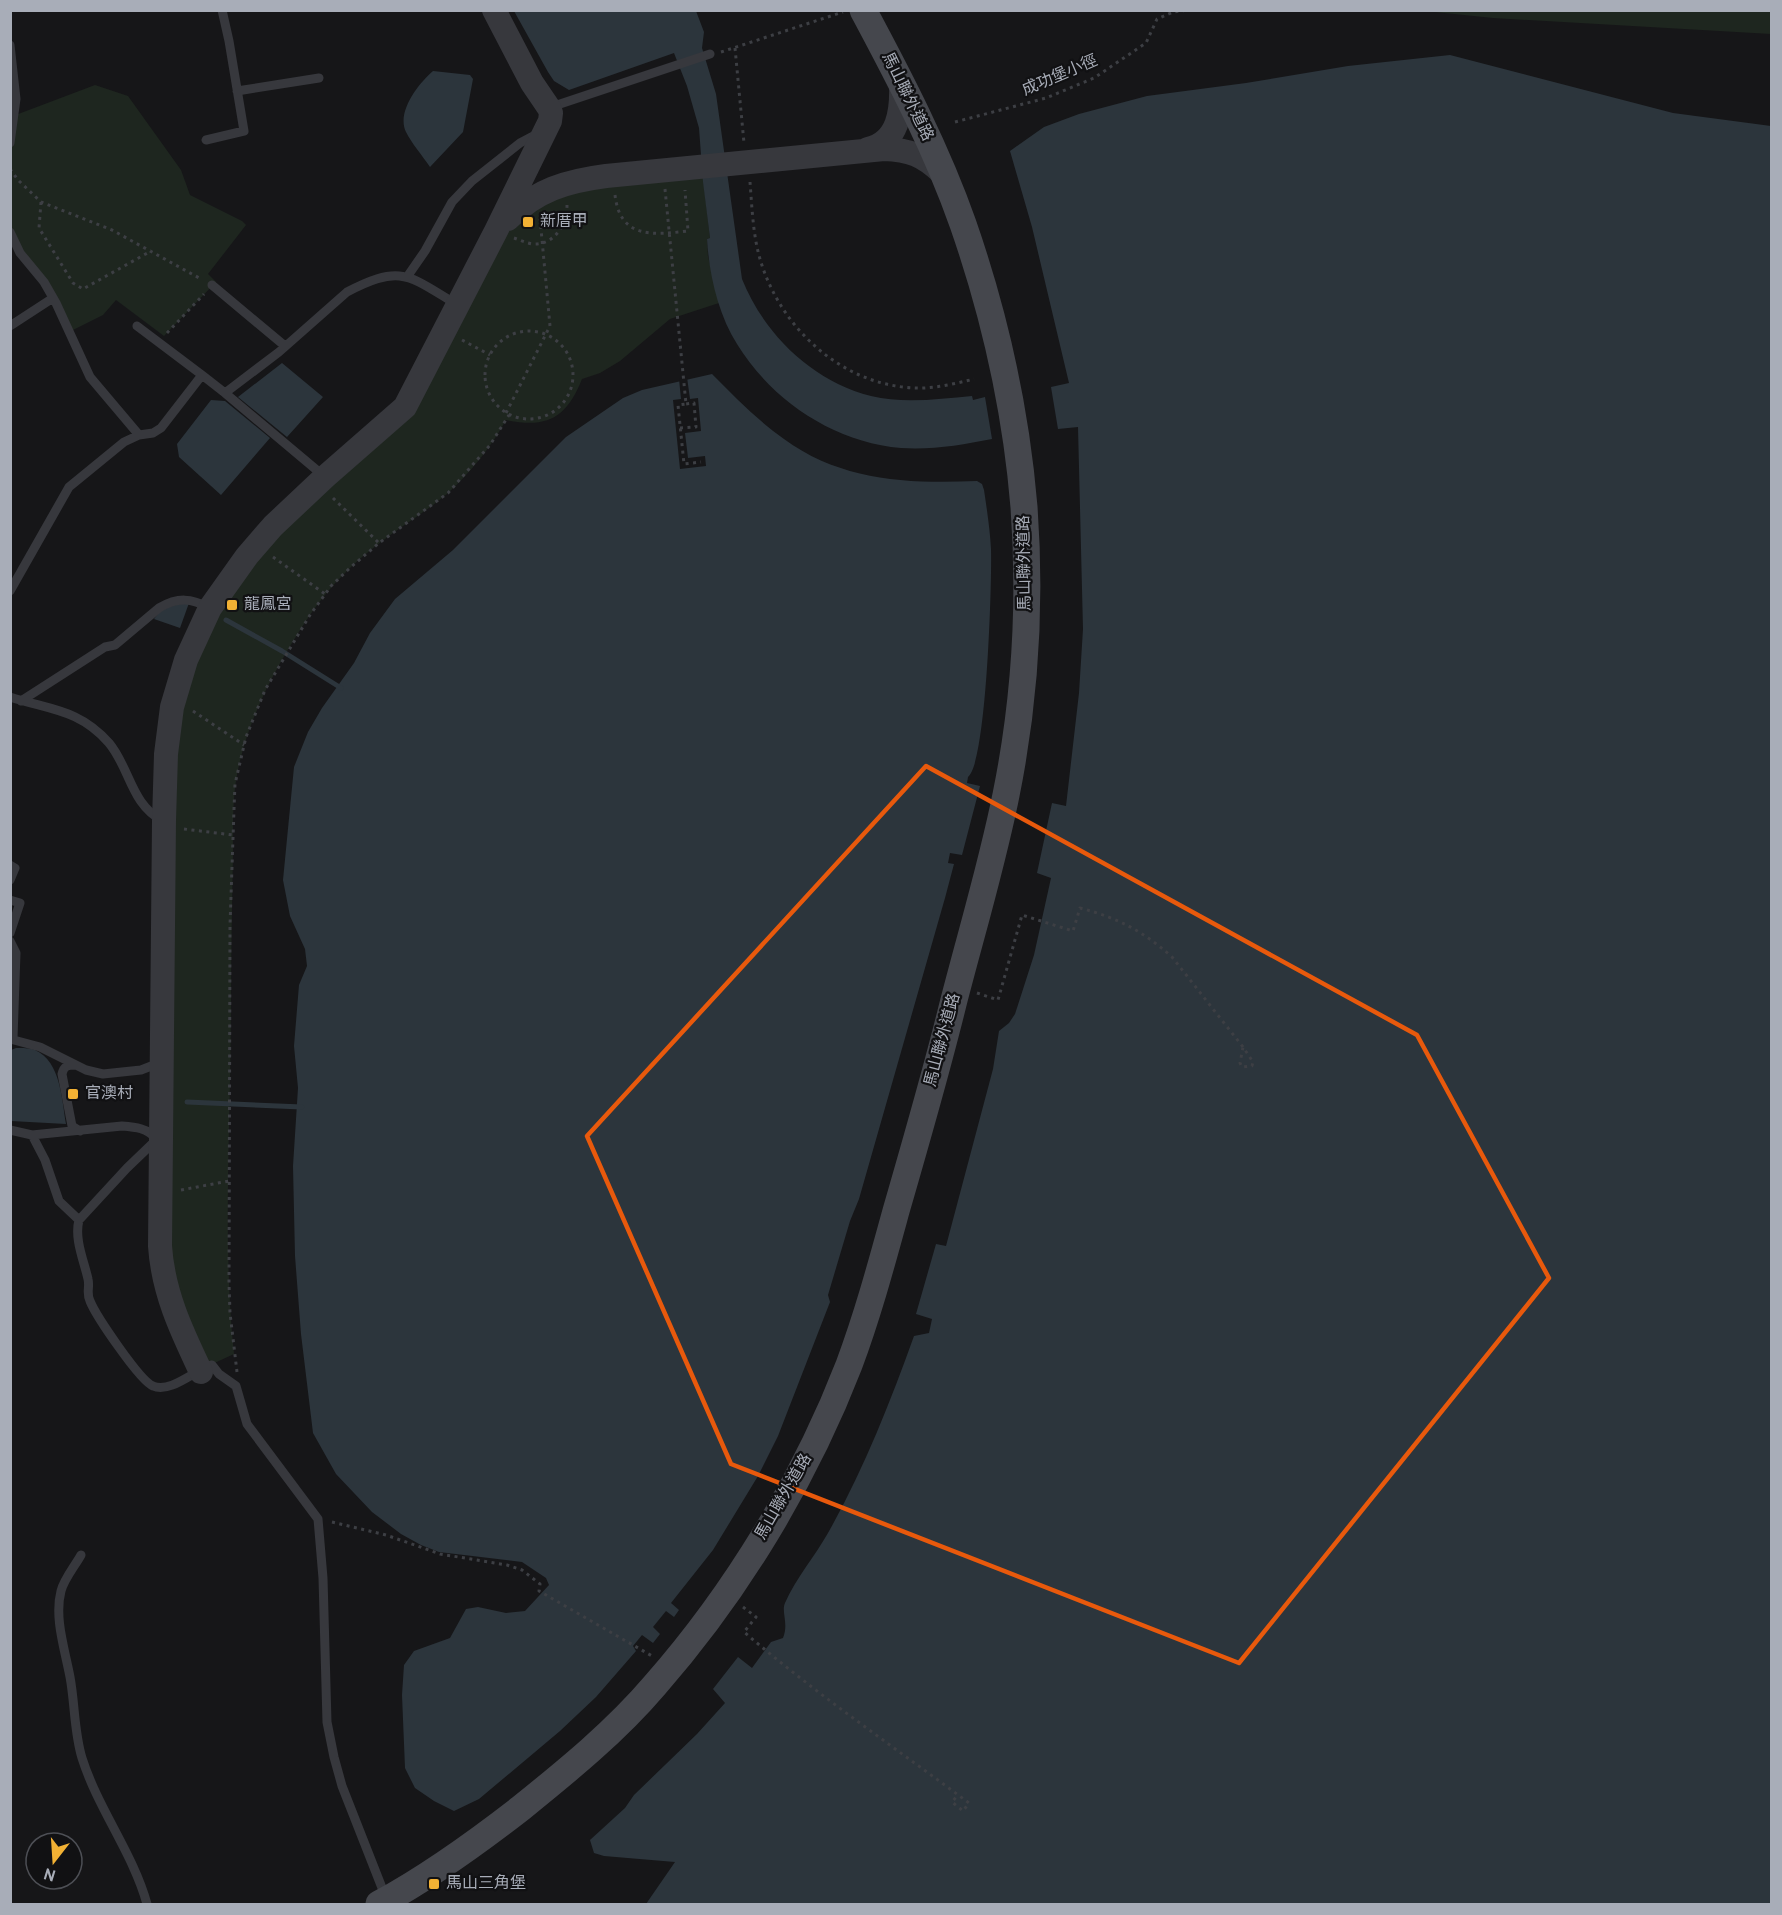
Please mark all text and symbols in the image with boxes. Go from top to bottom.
street label: 馬山聯外道路 [877,49,937,145]
street label: 成功堡小徑 [1019,51,1101,101]
place label: 新厝甲 [540,212,588,232]
marker: 新厝甲 [521,215,535,229]
street label: 馬山聯外道路 [1014,515,1036,611]
place label: 龍鳳宮 [244,595,292,615]
marker: 龍鳳宮 [225,598,239,612]
street label: 馬山聯外道路 [921,991,965,1089]
place label: 官澳村 [85,1084,133,1104]
marker: 官澳村 [66,1087,80,1101]
street label: 馬山聯外道路 [751,1450,817,1544]
north arrow [24,1831,84,1891]
text: N [42,1862,59,1885]
place label: 馬山三角堡 [446,1874,526,1894]
marker: 馬山三角堡 [427,1877,441,1891]

